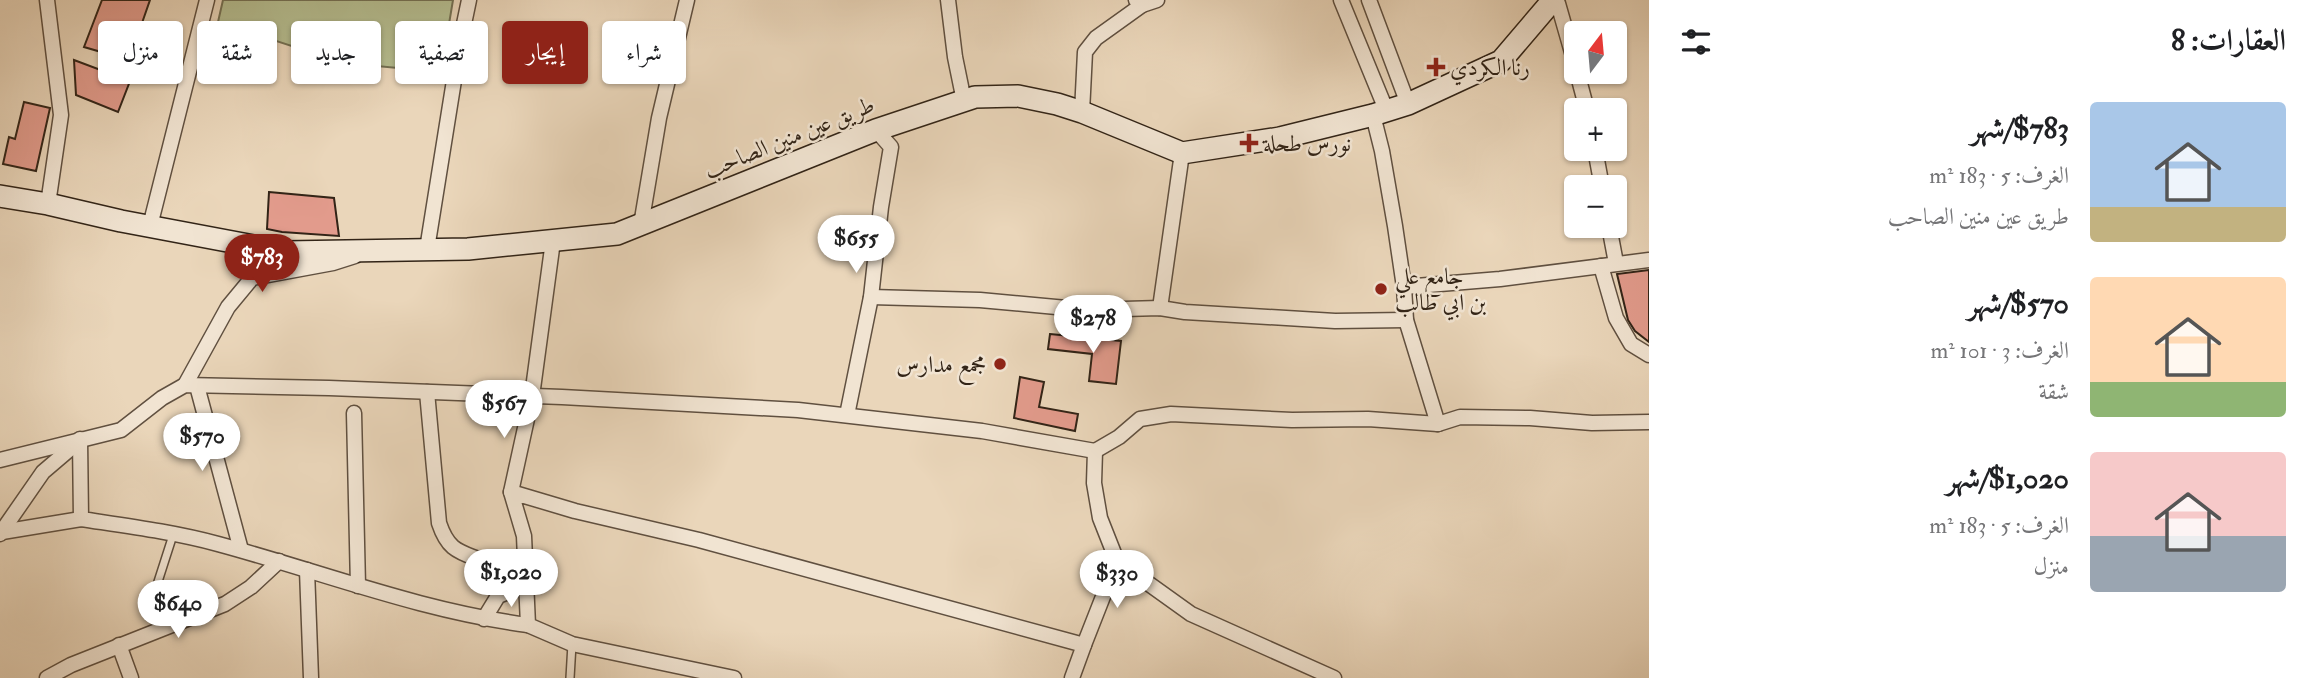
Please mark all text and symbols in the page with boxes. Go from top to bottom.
chip: منزل [98,21,183,84]
chip: شقة [197,21,277,84]
chip: جديد [291,21,381,84]
chip: تصفية [395,21,488,84]
chip: إيجار [502,21,588,84]
chip: شراء [602,21,686,84]
north arrow [1564,21,1628,84]
map controls [1564,21,1627,238]
text: العقارات: 8 [2171,22,2286,59]
icon: filters [1677,23,1715,61]
place label: رنا الكردي [1450,53,1530,86]
marker: رنا الكردي [1428,59,1444,75]
street label: طريق عين منين الصاحب [700,90,879,186]
button: + [1564,98,1627,161]
text: $783/شهر [1970,110,2069,147]
place label: نورس طحلة [1262,129,1351,158]
icon: home [2146,130,2230,214]
marker: نورس طحلة [1241,135,1257,151]
text: الغرف: 5 · 183 m² [1929,161,2069,190]
button: − [1564,175,1627,238]
text: طريق عين منين الصاحب [1888,202,2069,231]
pin: $655 [815,216,897,275]
text: $655 [834,223,878,252]
pin: $783 [221,234,303,294]
text: $783 [240,242,284,271]
place label: جامع علي بن ابي طالب [1395,262,1486,321]
marker: جامع علي بن ابي طالب [1373,281,1389,297]
text: $570/شهر [1968,285,2069,322]
pin: $278 [1052,296,1134,355]
text: $278 [1070,303,1116,332]
icon: home [2146,305,2230,389]
text: الغرف: 3 · 101 m² [1930,336,2069,365]
place label: مجمع مدارس [896,350,986,385]
marker: مجمع مدارس [992,356,1008,372]
text: شقة [2039,377,2069,406]
pin: $567 [463,380,545,440]
text: $567 [481,388,527,417]
pin: $570 [161,414,243,473]
text: $570 [179,421,225,450]
text: $1,020/شهر [1946,460,2069,497]
icon: home [2146,480,2230,564]
text: الغرف: 5 · 183 m² [1929,511,2069,540]
pin: $1,020 [454,550,568,609]
pin: $330 [1076,550,1158,610]
text: منزل [2034,552,2069,581]
text: $1,020 [480,557,542,586]
text: $330 [1096,558,1138,587]
pin: $640 [137,580,219,640]
text: $640 [154,588,202,617]

